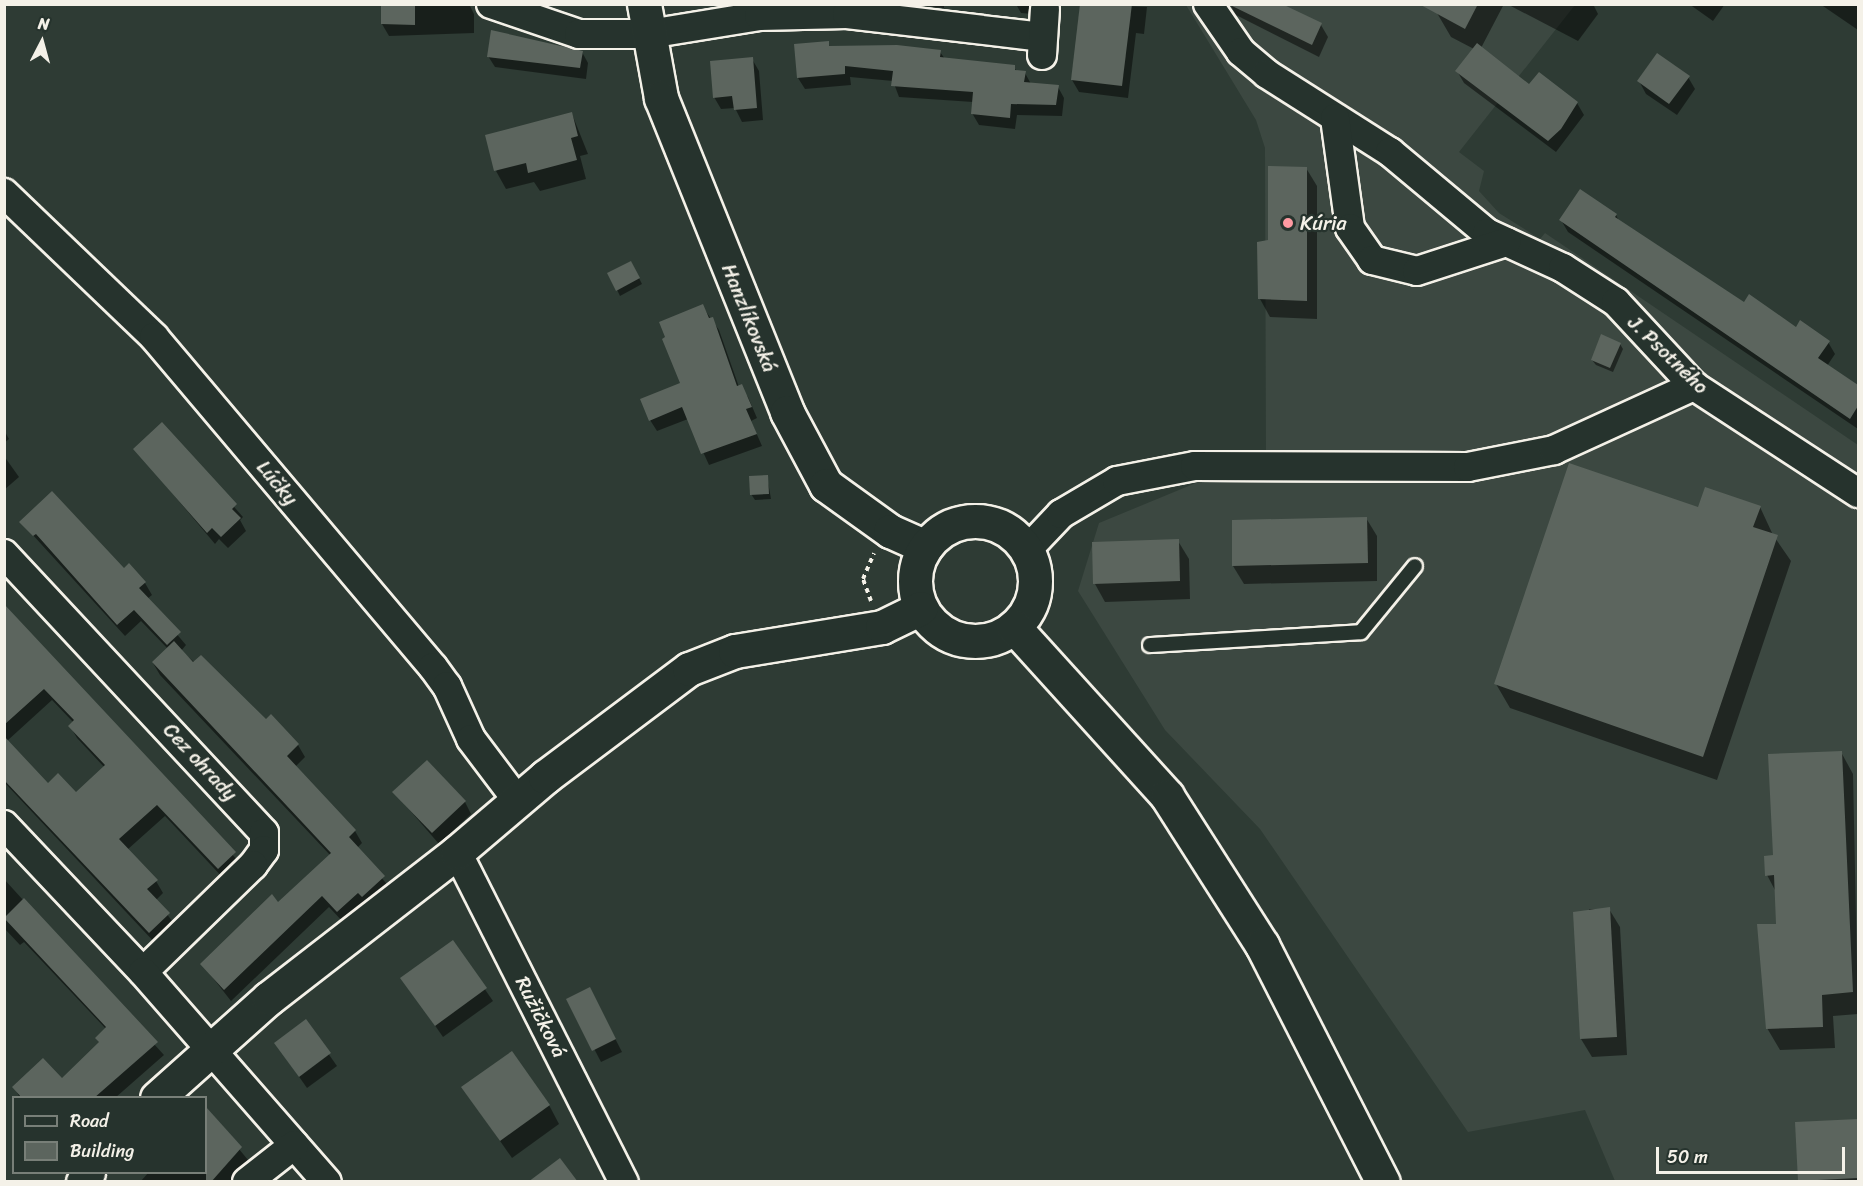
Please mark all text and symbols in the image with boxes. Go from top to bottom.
text: N [37,9,51,39]
north arrow [12,12,72,72]
place label: Kúria [1300,211,1347,235]
marker: Kúria [1281,216,1295,230]
street label: Hanzlíkovská [716,260,782,376]
street label: J. Psotného [1623,311,1713,399]
street label: Lúčky [251,456,303,510]
street label: Cez ohrady [158,718,242,806]
street label: Ružičková [510,972,572,1062]
legend [12,1096,207,1174]
text: Road [70,1105,109,1137]
text: Building [70,1135,134,1167]
scale bar [1659,1135,1848,1173]
text: 50 m [1667,1141,1708,1173]

